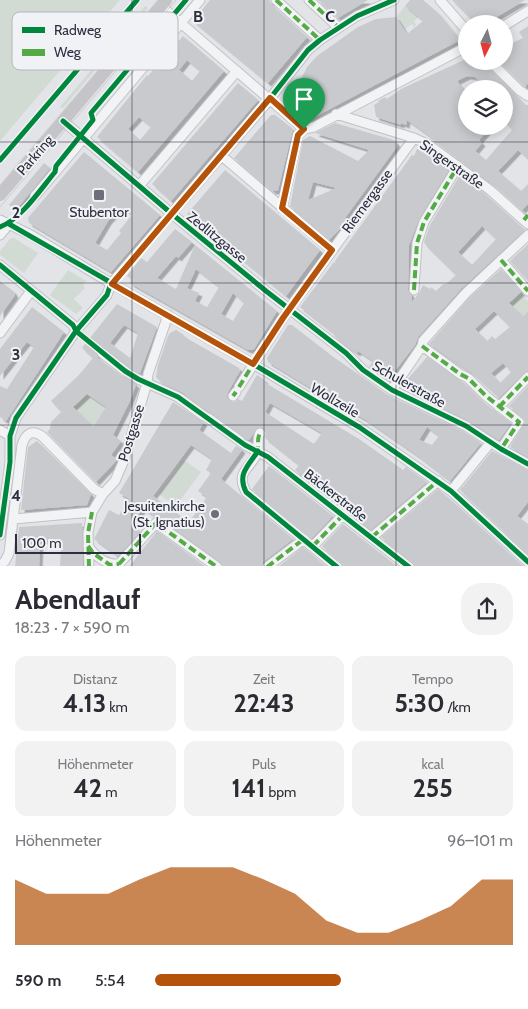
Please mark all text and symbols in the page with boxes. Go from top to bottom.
text: B [193,7,203,26]
text: C [325,7,335,26]
legend [12,12,178,70]
north arrow [458,15,512,70]
map controls [458,15,513,135]
text: Radweg [54,21,102,39]
text: Weg [54,43,82,61]
pin [283,78,325,129]
button: layers [458,80,513,135]
icon: arrive [290,85,318,113]
street label: Parkring [13,130,58,179]
street label: Singerstraße [416,135,488,193]
street label: Riemergasse [338,165,396,237]
marker: Stubentor [92,188,106,202]
text: 2 [12,203,20,222]
place label: Stubentor [69,203,129,221]
street label: Zedlitzgasse [183,207,251,267]
text: 3 [12,345,20,364]
street label: Schulerstraße [369,356,449,412]
street label: Wollzeile [307,378,363,422]
street label: Postgasse [114,402,148,464]
street label: Bäckerstraße [301,465,371,525]
text: 4 [11,486,21,505]
place label: Jesuitenkirche (St. Ignatius) [123,497,205,531]
marker: Jesuitenkirche (St. Ignatius) [209,508,221,520]
scale bar [15,532,141,555]
text: 100 m [22,534,62,552]
text: Abendlauf [15,582,141,616]
button: share [461,583,513,635]
text: 18:23 · 7 × 590 m [15,618,130,637]
text: Distanz [73,670,118,688]
text: Zeit [253,670,275,688]
text: Tempo [412,670,453,688]
text: 4.13 [63,688,106,718]
text: 22:43 [233,688,295,718]
text: 5:30 [394,688,445,718]
text: km [106,698,128,716]
text: /km [445,698,471,716]
text: Höhenmeter [57,755,133,773]
text: Puls [252,755,276,773]
text: kcal [421,755,444,773]
text: 42 [73,773,102,803]
text: 141 [232,773,265,803]
text: 255 [413,773,453,803]
text: m [102,783,117,801]
text: bpm [265,783,296,801]
text: Höhenmeter [15,831,101,850]
text: 96–101 m [447,831,513,850]
text: 590 m [15,971,61,990]
text: 5:54 [95,971,125,990]

